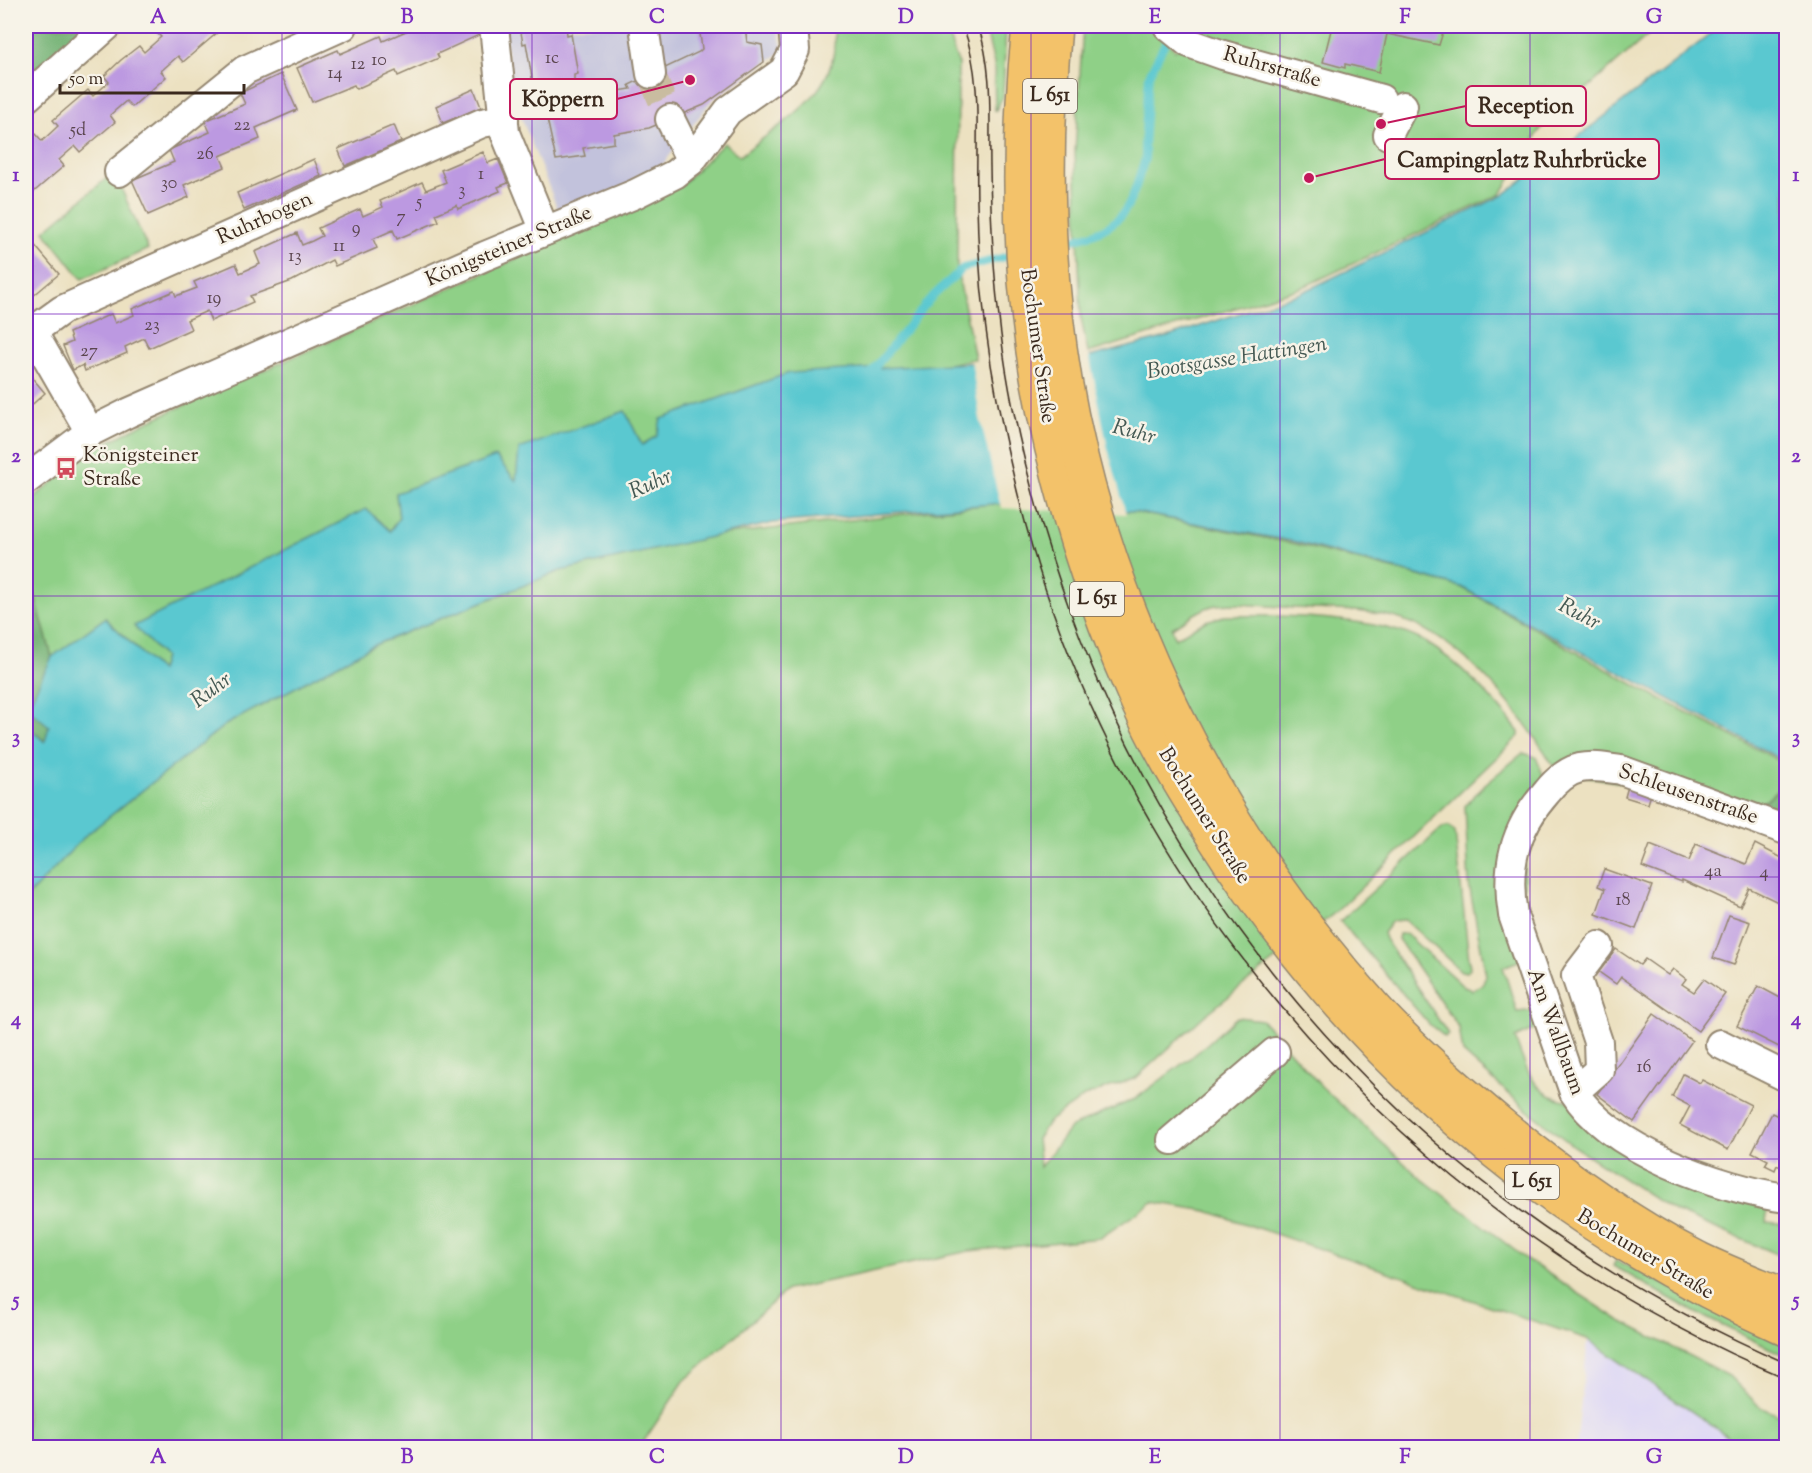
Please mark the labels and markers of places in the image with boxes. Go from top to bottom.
callout: Köppern [510,79,617,119]
callout: Reception [1466,86,1586,126]
callout: Campingplatz Ruhrbrücke [1385,139,1659,179]
place label: Königsteiner Straße [83,441,198,495]
bus stop icon: Königsteiner Straße [54,456,78,480]

